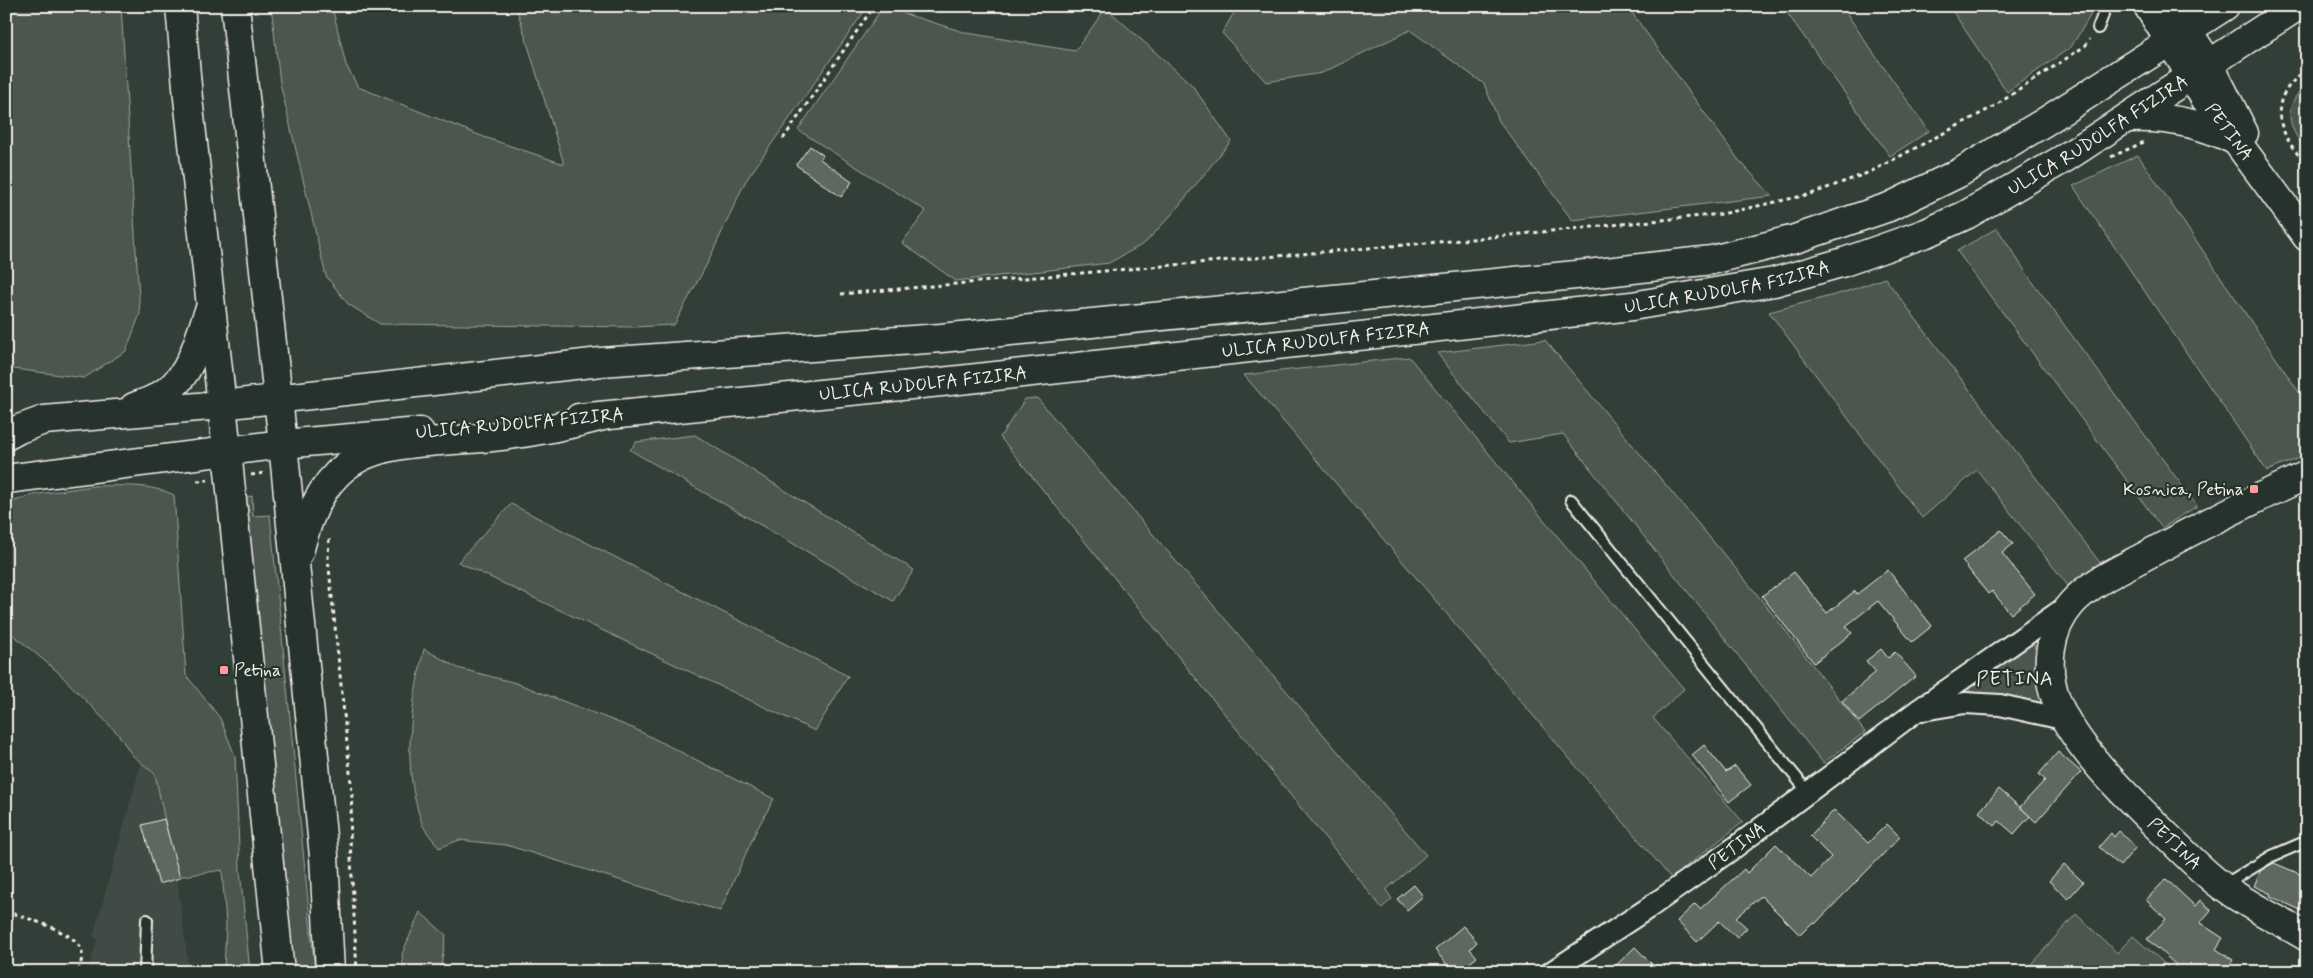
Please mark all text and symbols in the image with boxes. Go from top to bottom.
street label: ULICA RUDOLFA FIZIRA [2004,70,2193,201]
street label: PETINA [2199,98,2258,166]
street label: ULICA RUDOLFA FIZIRA [1623,256,1833,320]
street label: ULICA RUDOLFA FIZIRA [1221,317,1431,364]
street label: ULICA RUDOLFA FIZIRA [818,362,1029,407]
street label: ULICA RUDOLFA FIZIRA [415,403,625,445]
place label: Kosnica, Petina [2123,478,2244,502]
marker: Kosnica, Petina [2248,483,2260,495]
place label: Petina [234,659,281,683]
marker: Petina [218,664,230,676]
district label: PETINA [1976,666,2054,693]
street label: PETINA [2142,813,2206,876]
street label: PETINA [1704,817,1772,876]

